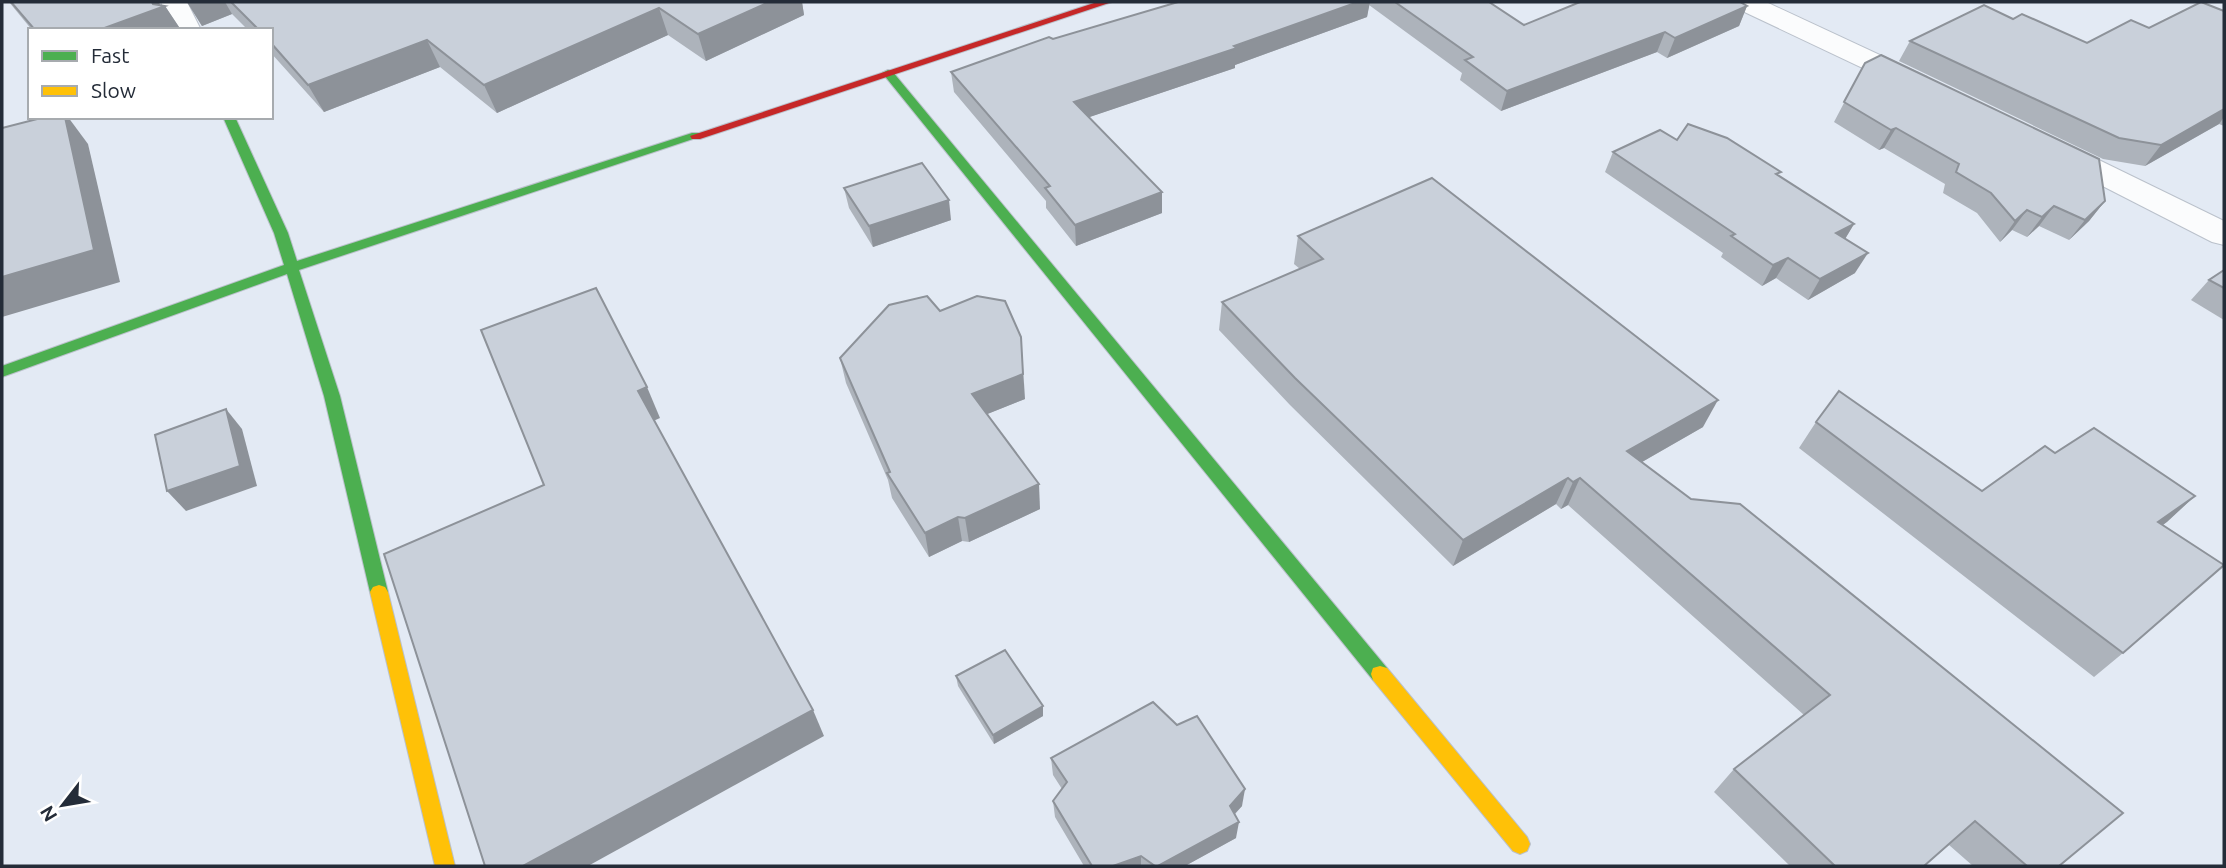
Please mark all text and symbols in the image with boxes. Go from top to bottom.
legend [28,28,273,119]
text: Fast [91,43,129,67]
text: Slow [91,78,136,102]
north arrow [28,770,98,840]
text: N [35,802,62,826]

